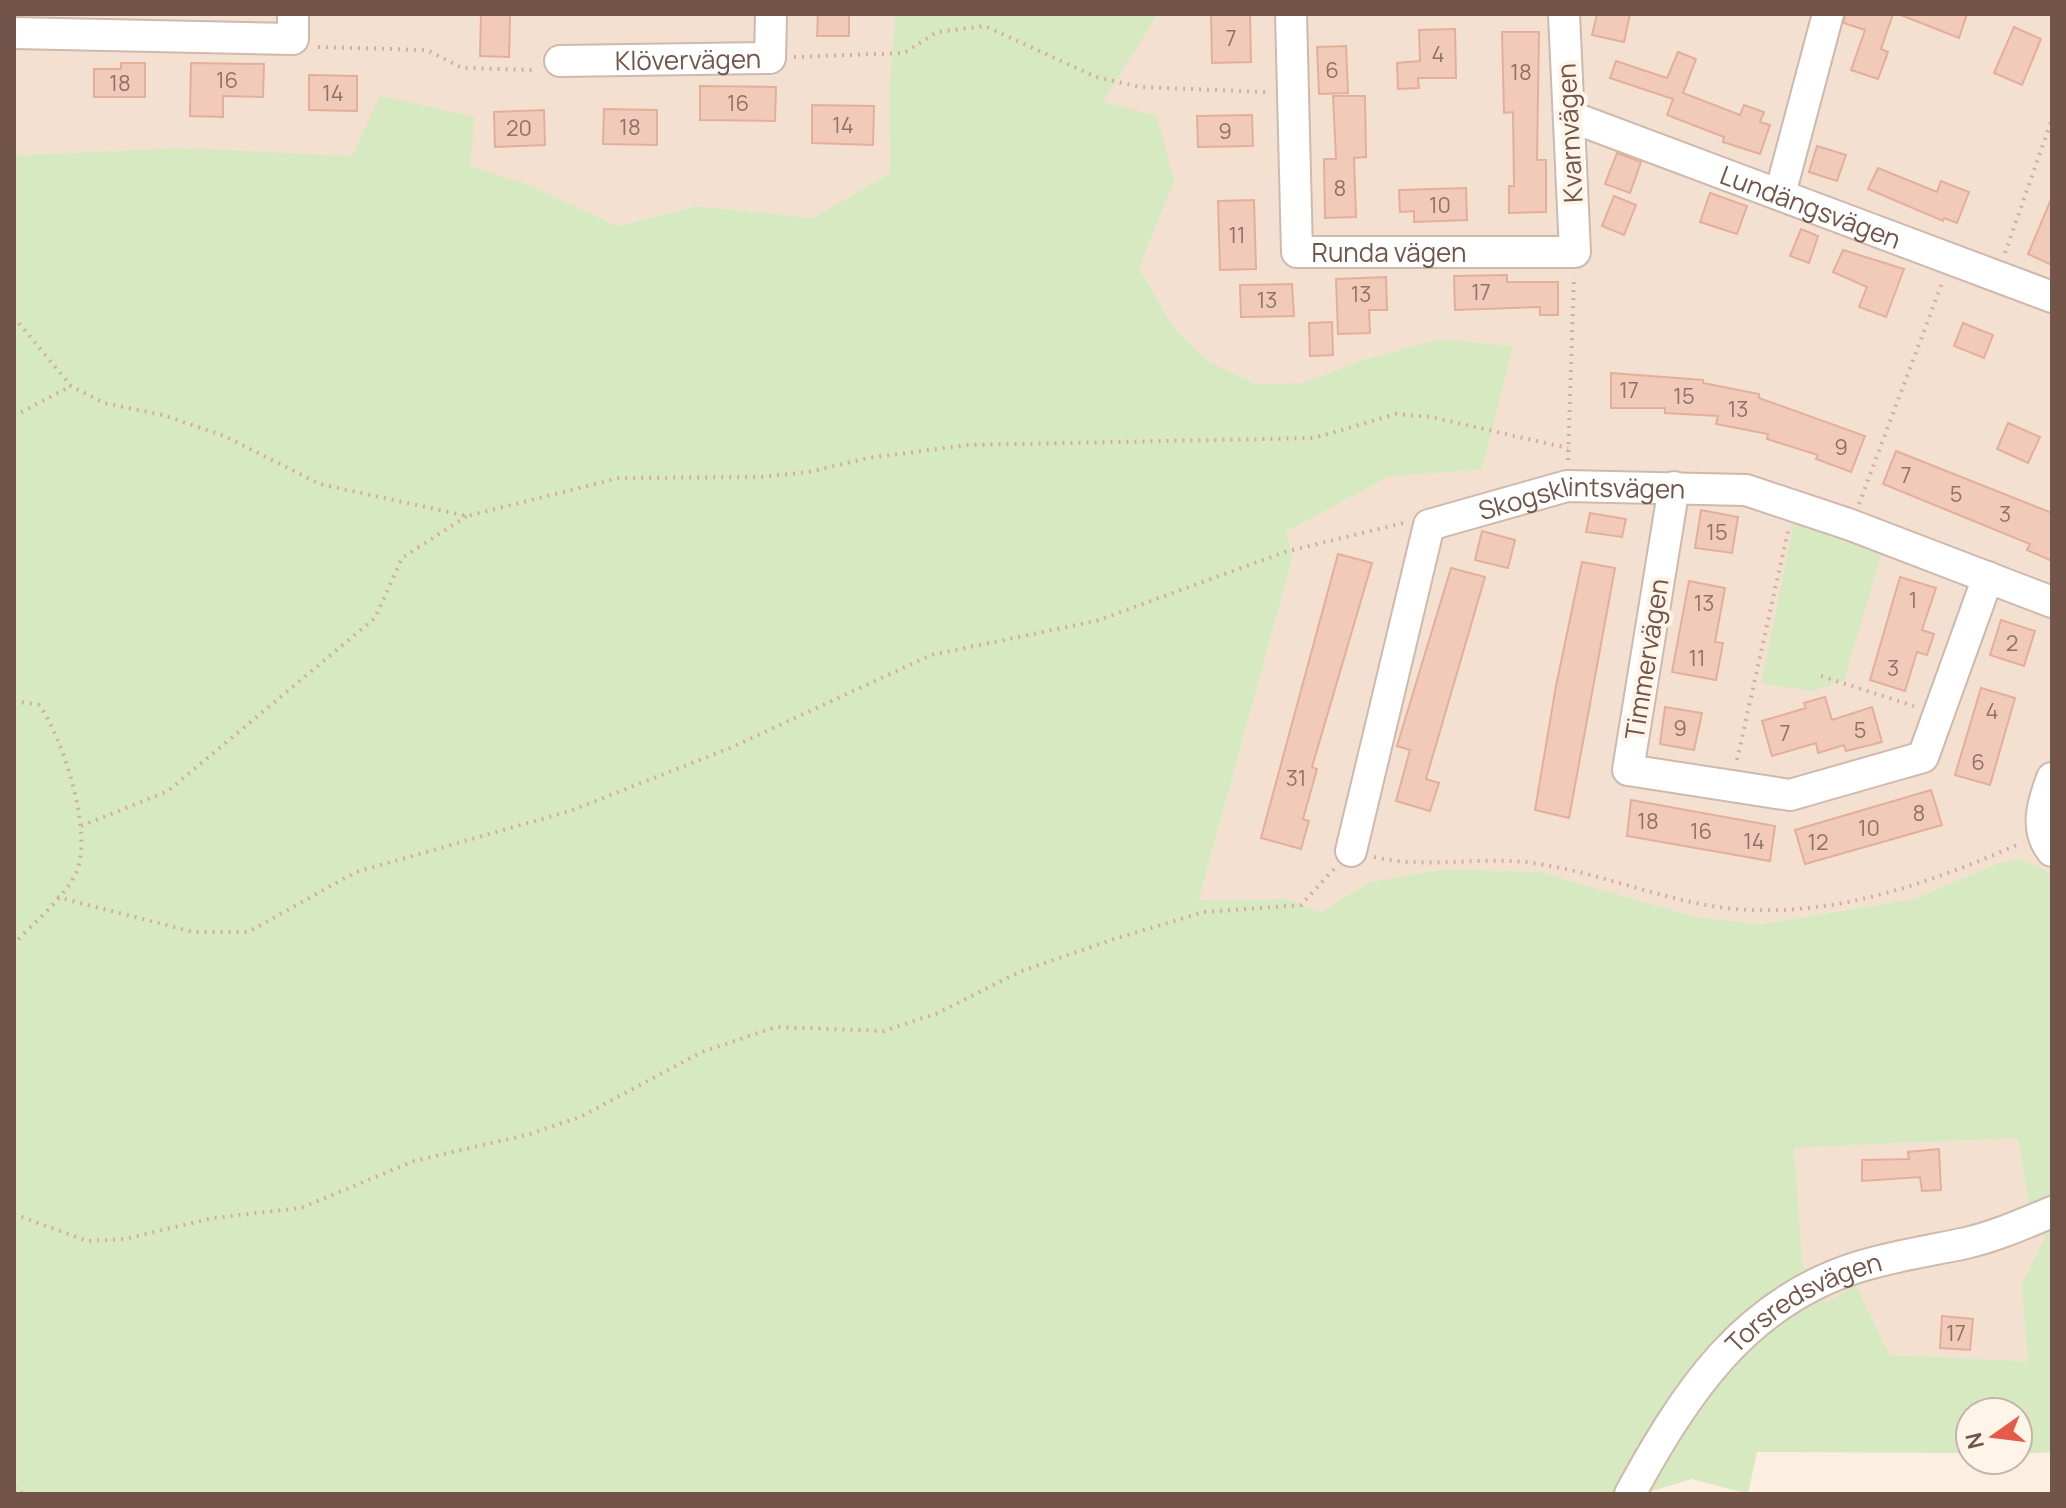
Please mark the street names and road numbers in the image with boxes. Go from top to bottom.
street label: Klövervägen [615,40,761,78]
street label: Kvarnvägen [1547,62,1591,204]
street label: Lundängsvägen [1715,156,1906,257]
street label: Runda vägen [1312,234,1466,270]
street label: Skogsklintsvägen [1474,468,1686,528]
street label: Timmervägen [1615,576,1677,742]
street label: Torsredsvägen [1717,1243,1885,1360]

